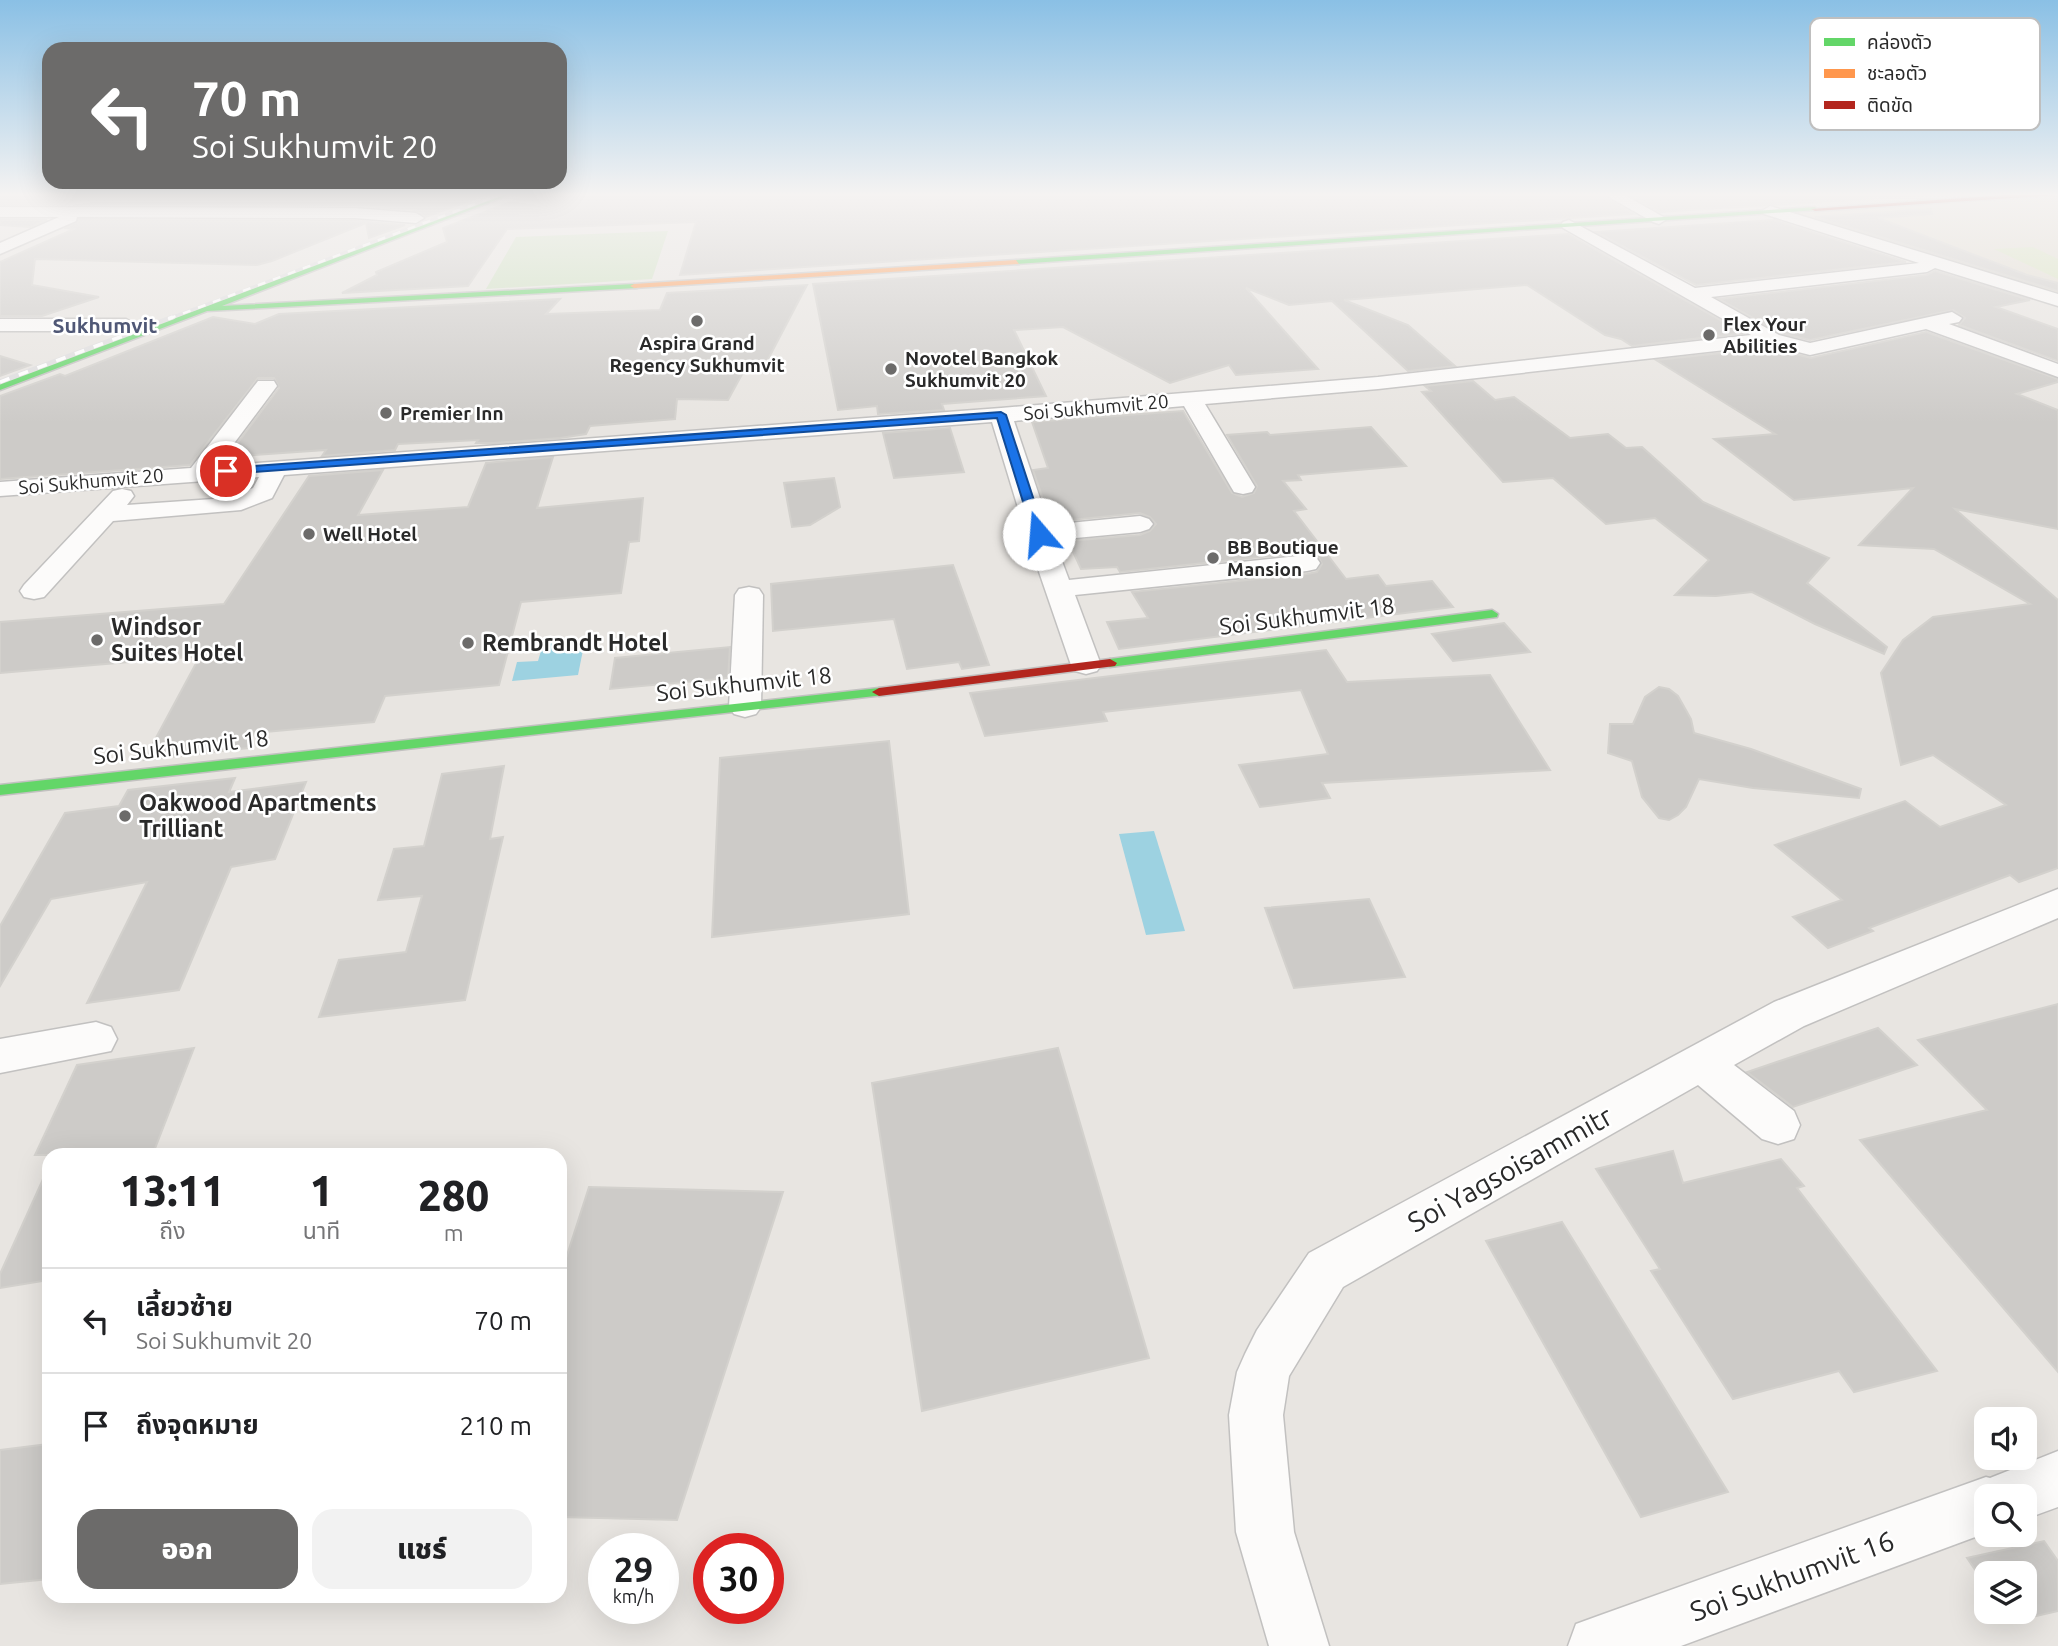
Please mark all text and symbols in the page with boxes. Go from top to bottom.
legend [1810,18,2040,130]
text: คล่องตัว [1867,31,1932,53]
text: ชะลอตัว [1867,62,1927,84]
icon: left [77,70,168,161]
text: 70 m [192,70,301,125]
text: ติดขัด [1867,94,1913,116]
text: Soi Sukhumvit 20 [192,128,437,164]
district label: Sukhumvit [53,313,157,337]
marker: Aspira Grand Regency Sukhumvit [689,313,705,329]
place label: Flex Your Abilities [1723,313,1806,357]
marker: Flex Your Abilities [1701,327,1717,343]
place label: Aspira Grand Regency Sukhumvit [609,332,785,376]
place label: Novotel Bangkok Sukhumvit 20 [905,347,1059,391]
marker: Novotel Bangkok Sukhumvit 20 [883,361,899,377]
street label: Soi Sukhumvit 20 [1022,390,1170,424]
place label: Premier Inn [400,402,504,424]
marker: Premier Inn [378,405,394,421]
pin [196,441,256,501]
icon: arrive [207,452,245,490]
street label: Soi Sukhumvit 20 [17,464,165,498]
position arrow [1002,497,1076,571]
place label: Well Hotel [323,523,417,545]
marker: Well Hotel [301,526,317,542]
place label: BB Boutique Mansion [1227,536,1339,580]
marker: BB Boutique Mansion [1205,550,1221,566]
street label: Soi Sukhumvit 18 [1218,592,1396,639]
place label: Windsor Suites Hotel [111,614,243,665]
place label: Rembrandt Hotel [482,630,668,655]
marker: Windsor Suites Hotel [89,632,105,648]
marker: Rembrandt Hotel [460,635,476,651]
street label: Soi Sukhumvit 18 [655,662,833,705]
street label: Soi Sukhumvit 18 [92,725,270,768]
place label: Oakwood Apartments Trilliant [139,790,377,841]
marker: Oakwood Apartments Trilliant [117,808,133,824]
street label: Soi Yagsoisammitr [1402,1099,1618,1238]
text: 13:11 [120,1167,225,1214]
text: 1 [310,1167,333,1214]
text: 280 [418,1172,489,1219]
text: ถึง [159,1218,185,1243]
text: นาที [303,1218,340,1243]
text: m [444,1220,464,1245]
text: เลี้ยวซ้าย [136,1292,233,1321]
icon: left [77,1302,115,1340]
text: 70 m [474,1306,532,1335]
text: Soi Sukhumvit 20 [136,1328,312,1353]
icon: arrive [77,1407,115,1445]
map controls [1974,1407,2037,1624]
button: sound [1974,1407,2037,1470]
text: ถึงจุดหมาย [136,1410,259,1439]
text: 210 m [460,1411,532,1440]
button: search [1974,1484,2037,1547]
button: ออก [77,1509,298,1589]
button: แชร์ [312,1509,532,1589]
street label: Soi Sukhumvit 16 [1686,1524,1898,1627]
speed limit sign: 30 [693,1533,784,1624]
text: 29 [614,1549,653,1589]
button: layers [1974,1561,2037,1624]
text: km/h [613,1586,654,1606]

